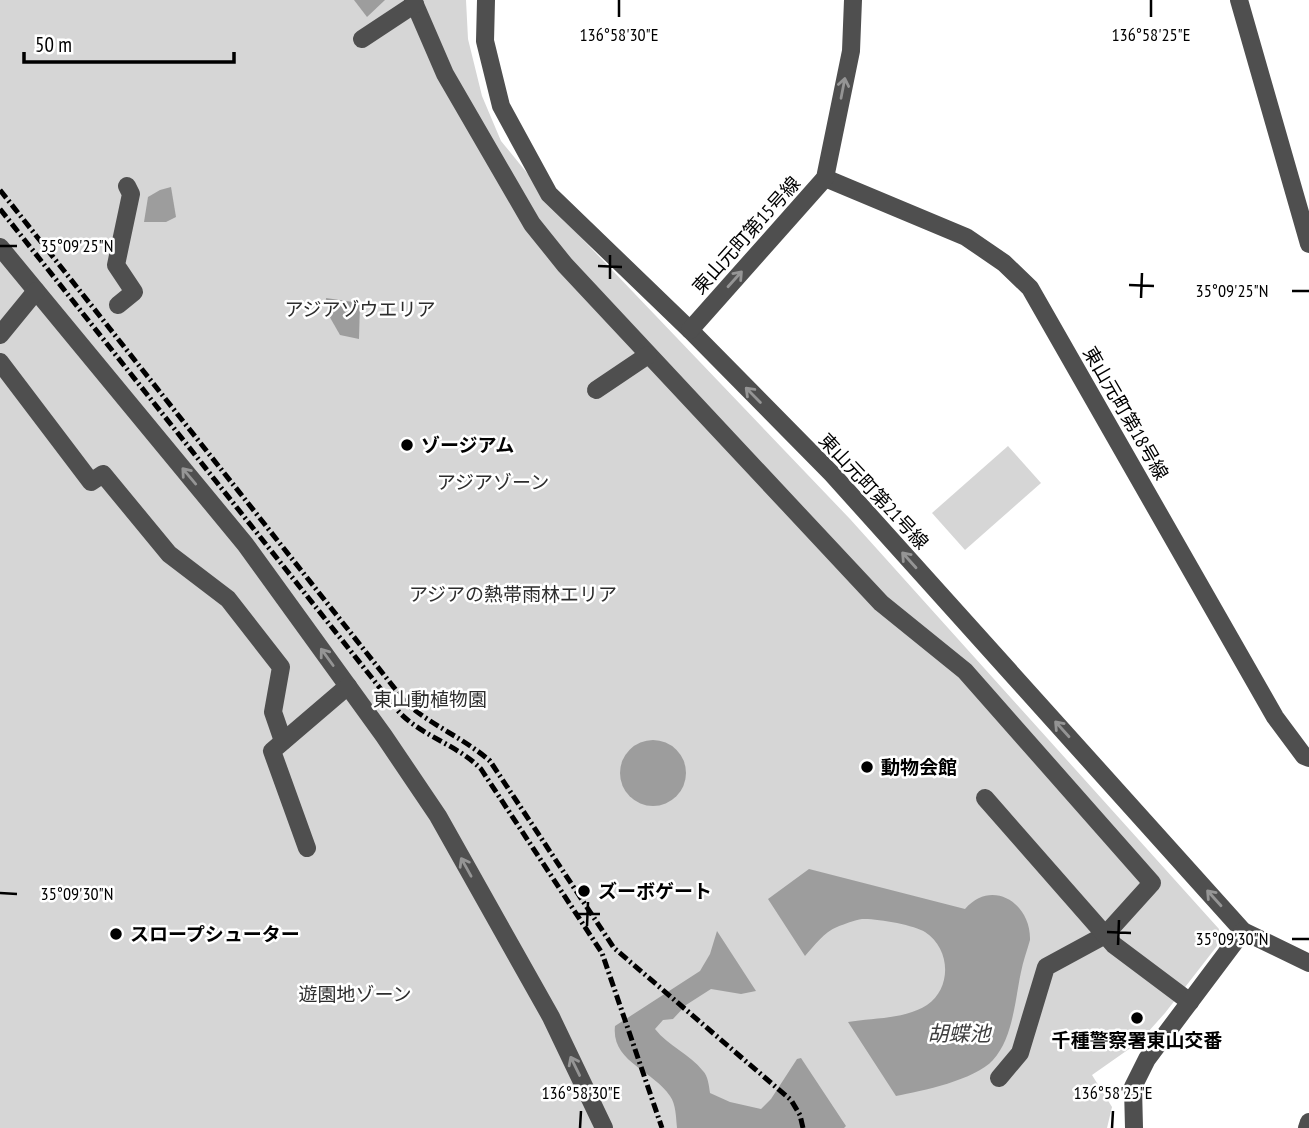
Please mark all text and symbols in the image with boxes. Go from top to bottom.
scale bar [24,21,234,65]
text: 136°58'30"E [580,23,658,46]
text: 136°58'25"E [1112,23,1190,46]
text: 50 m [35,31,72,58]
one-way arrow [837,77,851,100]
street label: 東山元町第15号線 [687,171,805,299]
text: 35°09'25"N [41,234,113,257]
one-way arrow [727,270,743,288]
text: 35°09'25"N [1196,279,1268,302]
park label: アジアゾウエリア [284,297,436,321]
street label: 東山元町第18号線 [1078,342,1174,484]
one-way arrow [745,386,762,403]
street label: 東山元町第21号線 [814,428,934,554]
place label: ゾージアム [421,433,514,457]
marker: ゾージアム [399,437,415,453]
one-way arrow [181,468,197,486]
park label: アジアゾーン [437,470,549,494]
one-way arrow [901,552,918,569]
park label: アジアの熱帯雨林エリア [409,582,617,606]
one-way arrow [319,648,334,667]
park label: 東山動植物園 [373,687,487,711]
one-way arrow [1053,721,1070,738]
place label: 動物会館 [881,755,957,779]
marker: 動物会館 [859,759,875,775]
one-way arrow [459,857,473,877]
place label: ズーボゲート [598,879,712,903]
text: 35°09'30"N [41,882,113,905]
marker: ズーボゲート [576,883,592,899]
one-way arrow [1206,889,1222,907]
place label: スロープシューター [130,922,300,946]
marker: スロープシューター [108,926,124,942]
text: 35°09'30"N [1196,927,1268,950]
park label: 遊園地ゾーン [298,982,412,1006]
marker: 千種警察署東山交番 [1129,1010,1145,1026]
water label: 胡蝶池 [928,1020,992,1047]
place label: 千種警察署東山交番 [1051,1028,1223,1052]
one-way arrow [568,1056,581,1077]
text: 136°58'30"E [542,1081,620,1104]
text: 136°58'25"E [1074,1081,1152,1104]

